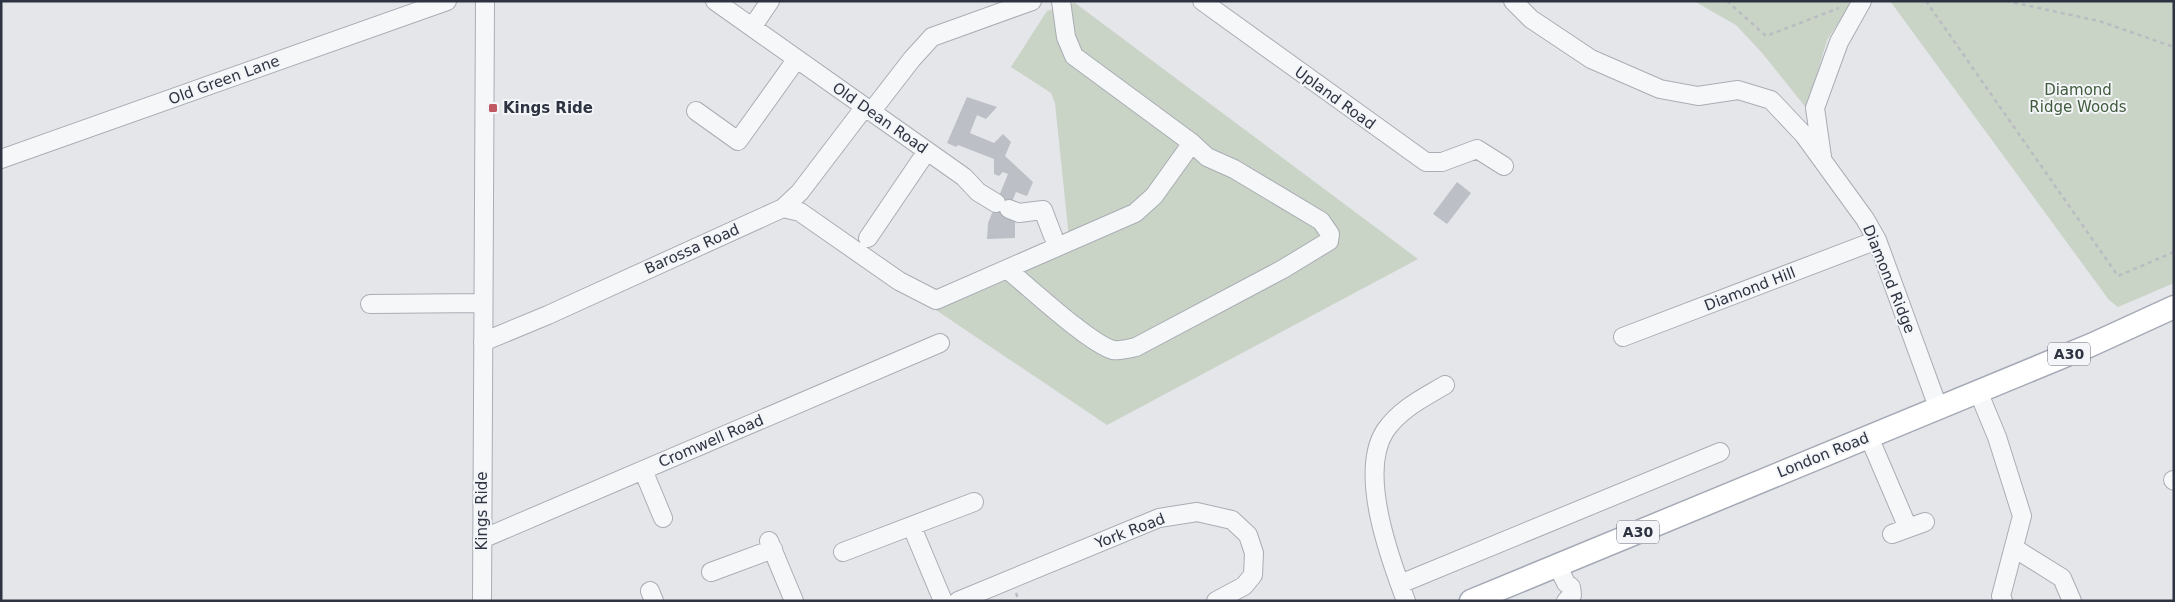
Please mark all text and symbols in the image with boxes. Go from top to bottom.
street label: Old Green Lane [166,52,282,108]
street label: Upland Road [1291,63,1379,133]
street label: Old Dean Road [829,78,931,158]
park label: Diamond Ridge Woods [2029,81,2127,116]
place label: Kings Ride [503,99,593,117]
marker: Kings Ride [487,102,499,114]
street label: Barossa Road [642,220,742,278]
street label: Diamond Ridge [1859,222,1919,336]
street label: Diamond Hill [1702,263,1798,315]
road number: A30 [2048,342,2090,366]
street label: Cromwell Road [656,411,766,471]
street label: London Road [1774,428,1872,482]
street label: Kings Ride [473,472,491,550]
street label: York Road [1091,509,1168,553]
road number: A30 [1617,520,1659,544]

